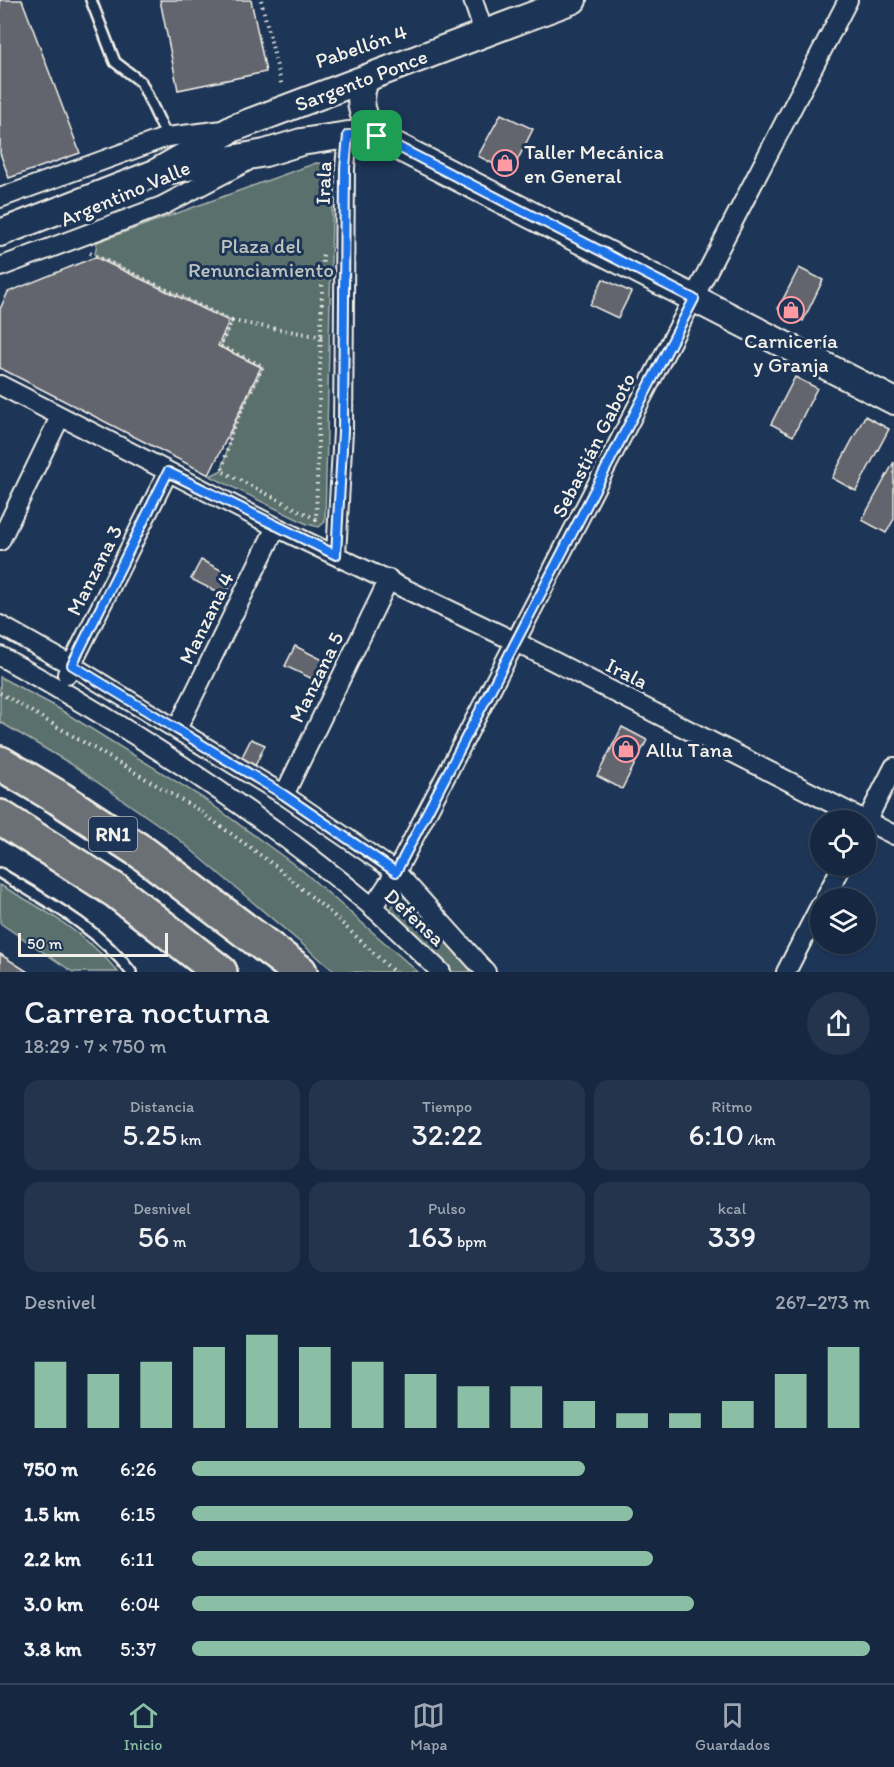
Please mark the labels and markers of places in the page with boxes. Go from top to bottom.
pin [351,110,402,161]
place label: Taller Mecánica en General [524,139,664,188]
shop icon: Taller Mecánica en General [490,148,520,178]
shop icon: Carnicería y Granja [776,295,806,325]
place label: Carnicería y Granja [744,328,838,377]
shop icon: Allu Tana [611,734,641,764]
place label: Allu Tana [646,737,733,762]

